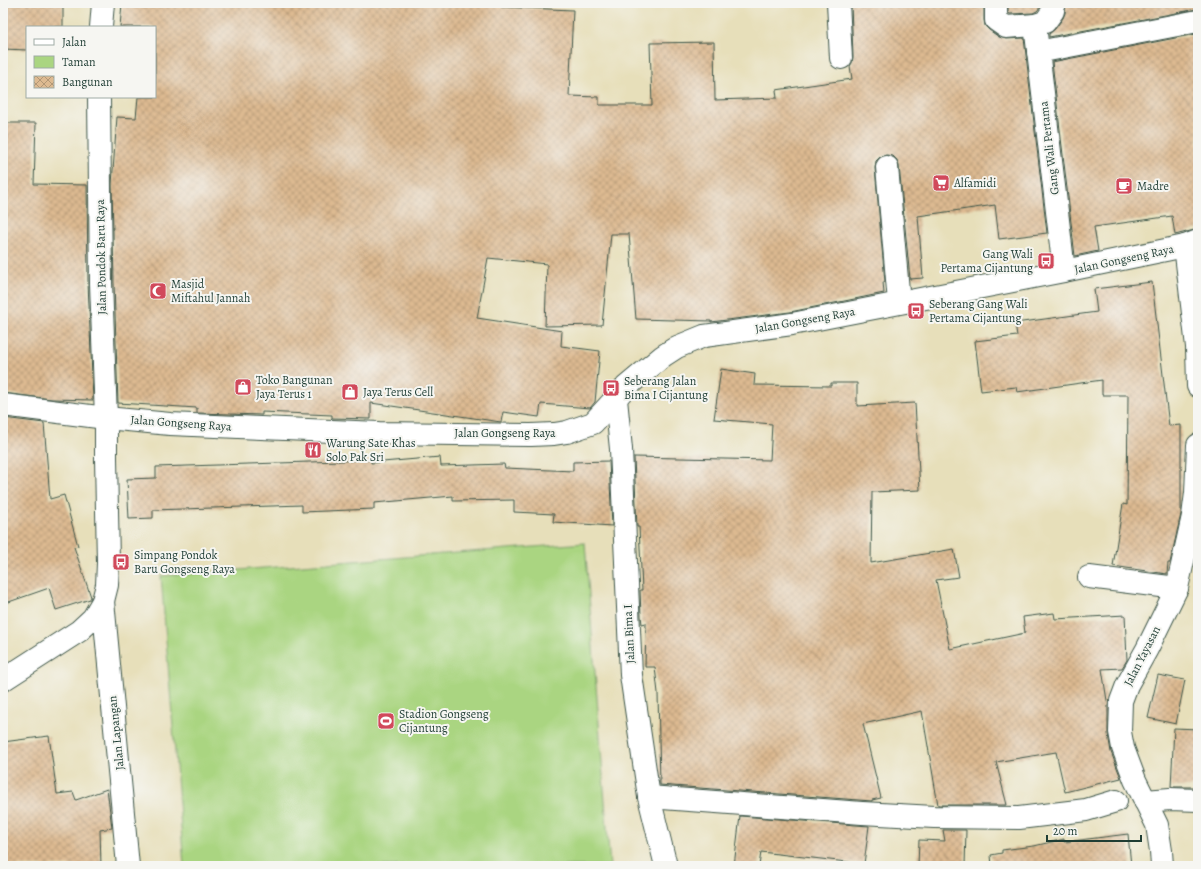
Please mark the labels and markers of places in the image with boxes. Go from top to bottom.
supermarket icon: Alfamidi [931,173,951,193]
place label: Alfamidi [953,175,996,191]
cafe icon: Madre [1114,176,1134,196]
place label: Madre [1137,178,1169,194]
place label: Gang Wali Pertama Cijantung [941,246,1033,276]
bus stop icon: Gang Wali Pertama Cijantung [1036,251,1056,271]
place label: Masjid Miftahul Jannah [171,276,251,306]
mosque icon: Masjid Miftahul Jannah [148,281,168,301]
place label: Seberang Gang Wali Pertama Cijantung [929,296,1028,326]
bus stop icon: Seberang Gang Wali Pertama Cijantung [906,301,926,321]
place label: Toko Bangunan Jaya Terus 1 [256,372,333,402]
place label: Seberang Jalan Bima I Cijantung [624,373,708,403]
shop icon: Toko Bangunan Jaya Terus 1 [233,377,253,397]
bus stop icon: Seberang Jalan Bima I Cijantung [601,378,621,398]
shop icon: Jaya Terus Cell [340,382,360,402]
place label: Jaya Terus Cell [363,384,433,400]
place label: Warung Sate Khas Solo Pak Sri [325,435,416,465]
restaurant icon: Warung Sate Khas Solo Pak Sri [303,440,323,460]
place label: Simpang Pondok Baru Gongseng Raya [134,547,235,577]
bus stop icon: Simpang Pondok Baru Gongseng Raya [111,552,131,572]
place label: Stadion Gongseng Cijantung [399,706,489,736]
sports icon: Stadion Gongseng Cijantung [376,711,396,731]

